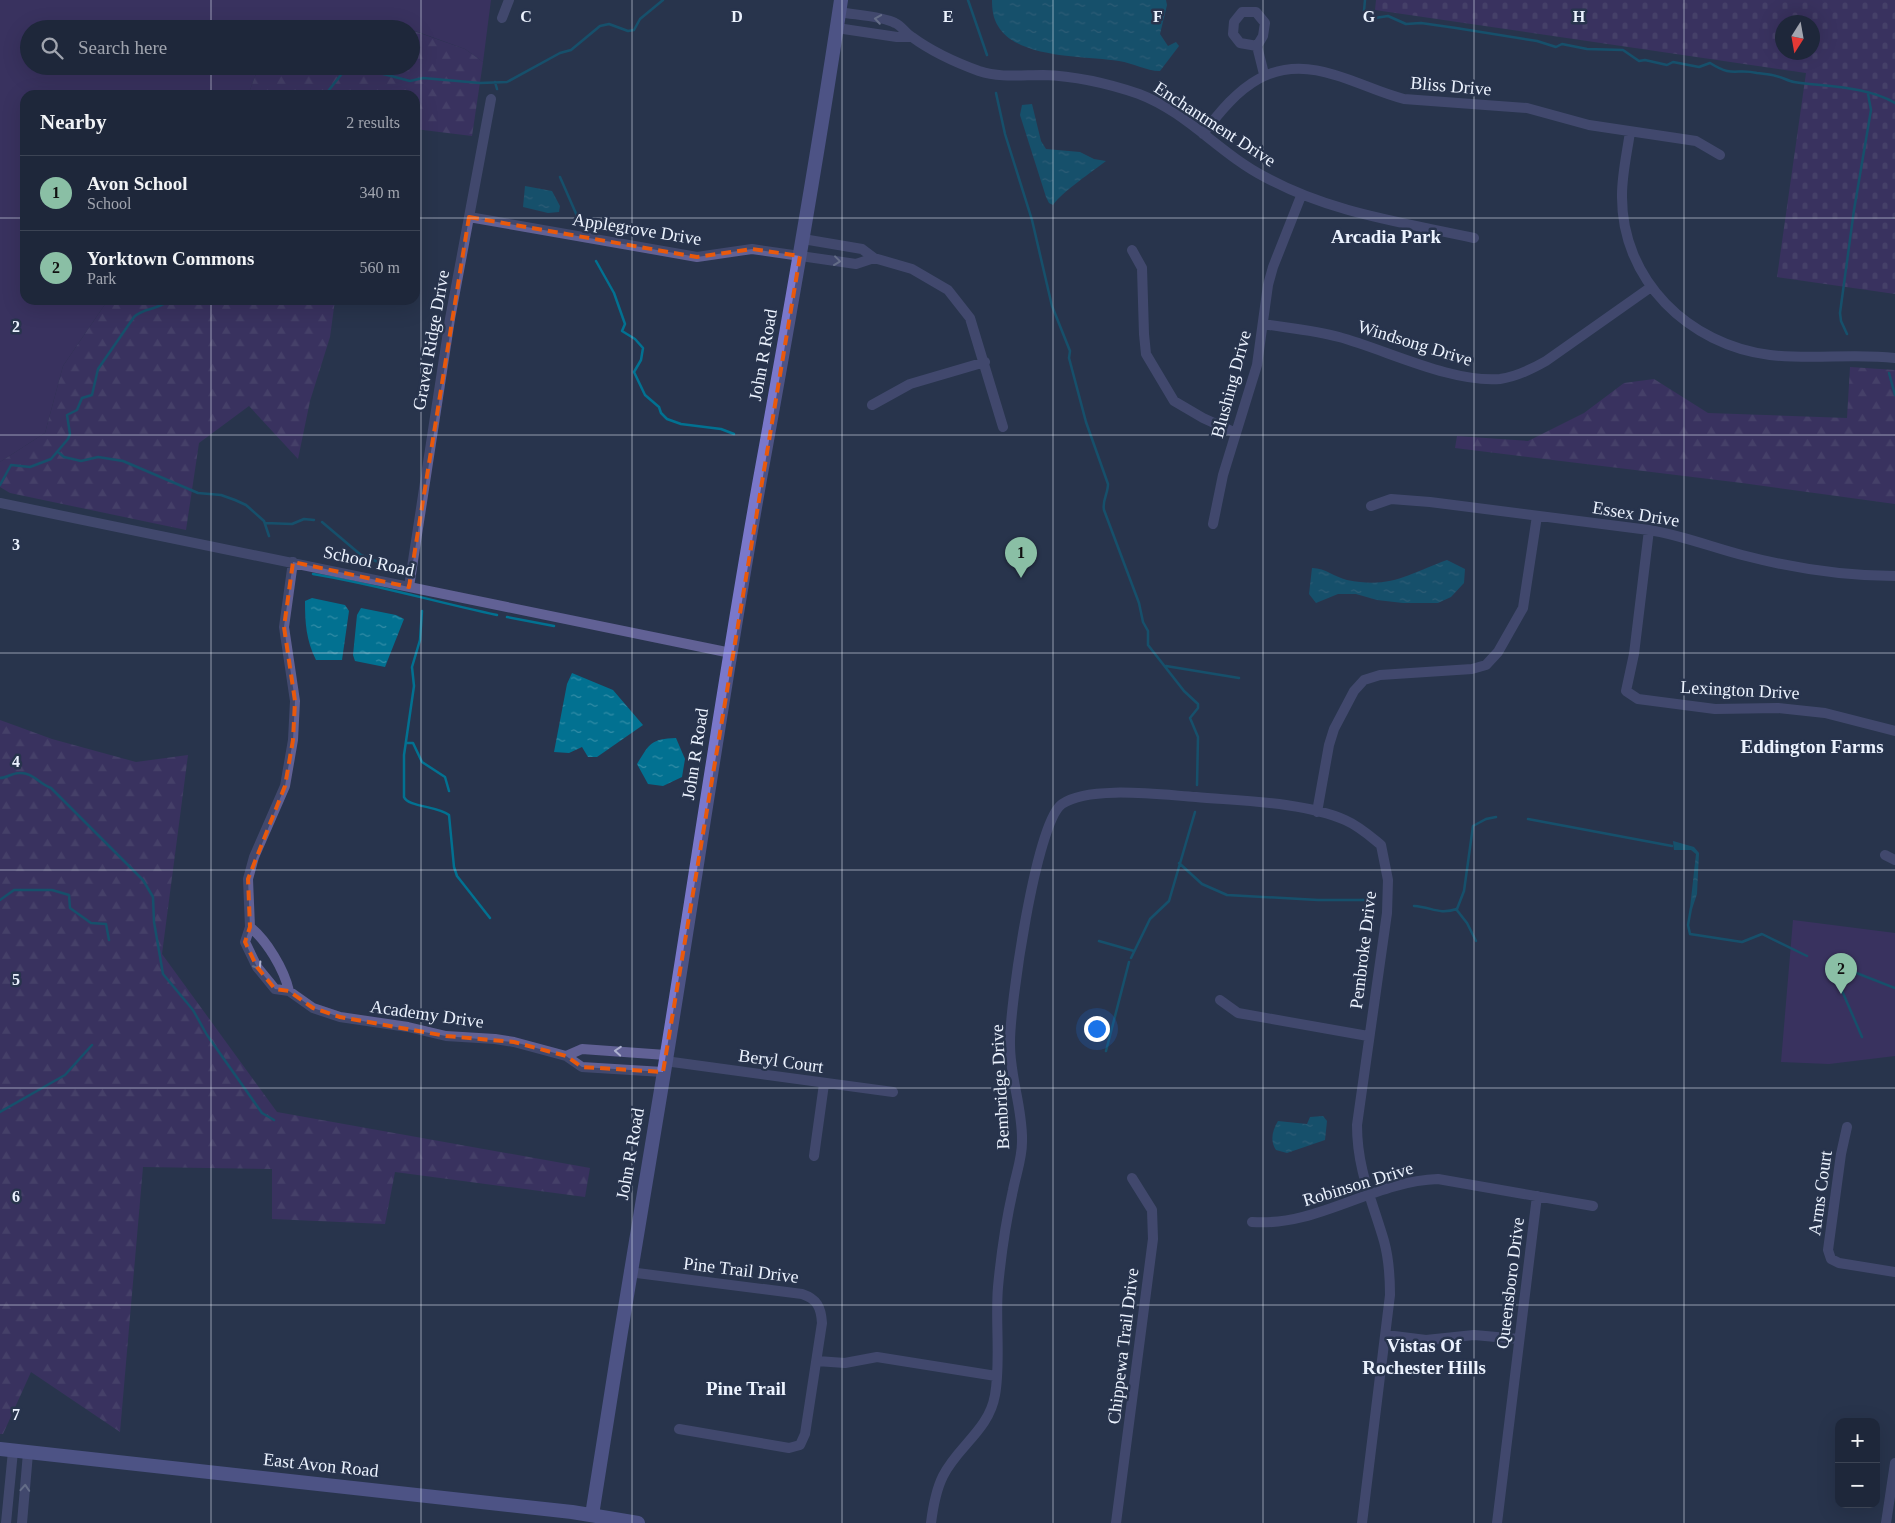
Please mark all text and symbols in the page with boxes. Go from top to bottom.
text: C [520,8,532,25]
text: D [731,8,743,25]
text: E [943,8,953,25]
text: F [1153,8,1163,25]
text: G [1363,8,1376,25]
text: H [1573,8,1586,25]
one-way arrow [873,14,882,24]
north arrow [1775,15,1820,60]
search box [20,20,420,75]
icon: search [38,34,66,62]
text: Search here [78,37,167,58]
street label: Bliss Drive [1410,72,1492,100]
street label: Enchantment Drive [1151,77,1279,171]
text: Nearby [40,110,107,134]
text: 2 results [346,114,400,131]
text: Avon School [87,173,187,194]
text: 1 [52,184,60,201]
text: 340 m [360,184,400,201]
text: School [87,195,131,212]
street label: Applegrove Drive [571,209,703,249]
district label: Arcadia Park [1331,226,1441,247]
text: Yorktown Commons [87,248,254,269]
one-way arrow [834,255,842,266]
text: 2 [52,259,60,276]
text: 560 m [360,259,400,276]
street label: Gravel Ridge Drive [409,268,453,412]
text: Park [87,270,116,287]
street label: John R Road [745,307,781,403]
street label: Windsong Drive [1355,316,1475,370]
text: 2 [12,318,20,335]
street label: Blushing Drive [1207,328,1255,440]
street label: Essex Drive [1591,497,1681,531]
text: 3 [12,536,20,553]
pin: 1 [1005,537,1037,578]
street label: School Road [322,542,416,580]
street label: Lexington Drive [1680,677,1800,703]
street label: John R Road [678,707,712,801]
district label: Eddington Farms [1740,736,1884,757]
text: 4 [12,753,20,770]
street label: Pembroke Drive [1346,890,1380,1010]
pin: 2 [1825,953,1857,994]
one-way arrow [251,961,261,970]
text: 5 [12,971,20,988]
street label: Academy Drive [369,996,485,1032]
your location [1084,1016,1110,1042]
street label: Bembridge Drive [987,1024,1013,1150]
street label: Beryl Court [737,1045,825,1077]
one-way arrow [613,1046,621,1057]
street label: John R Road [612,1106,648,1202]
street label: Arms Court [1804,1149,1836,1237]
street label: Robinson Drive [1300,1158,1416,1210]
text: 6 [12,1188,20,1205]
street label: Queensboro Drive [1492,1216,1528,1350]
street label: Pine Trail Drive [682,1253,800,1287]
street label: Chippewa Trail Drive [1104,1267,1142,1425]
district label: Vistas Of Rochester Hills [1362,1335,1486,1378]
district label: Pine Trail [706,1378,786,1399]
text: 7 [12,1406,20,1423]
map controls [1835,1418,1880,1508]
button: + [1835,1418,1880,1463]
street label: East Avon Road [262,1449,380,1481]
button: − [1835,1463,1880,1508]
one-way arrow [19,1483,30,1491]

